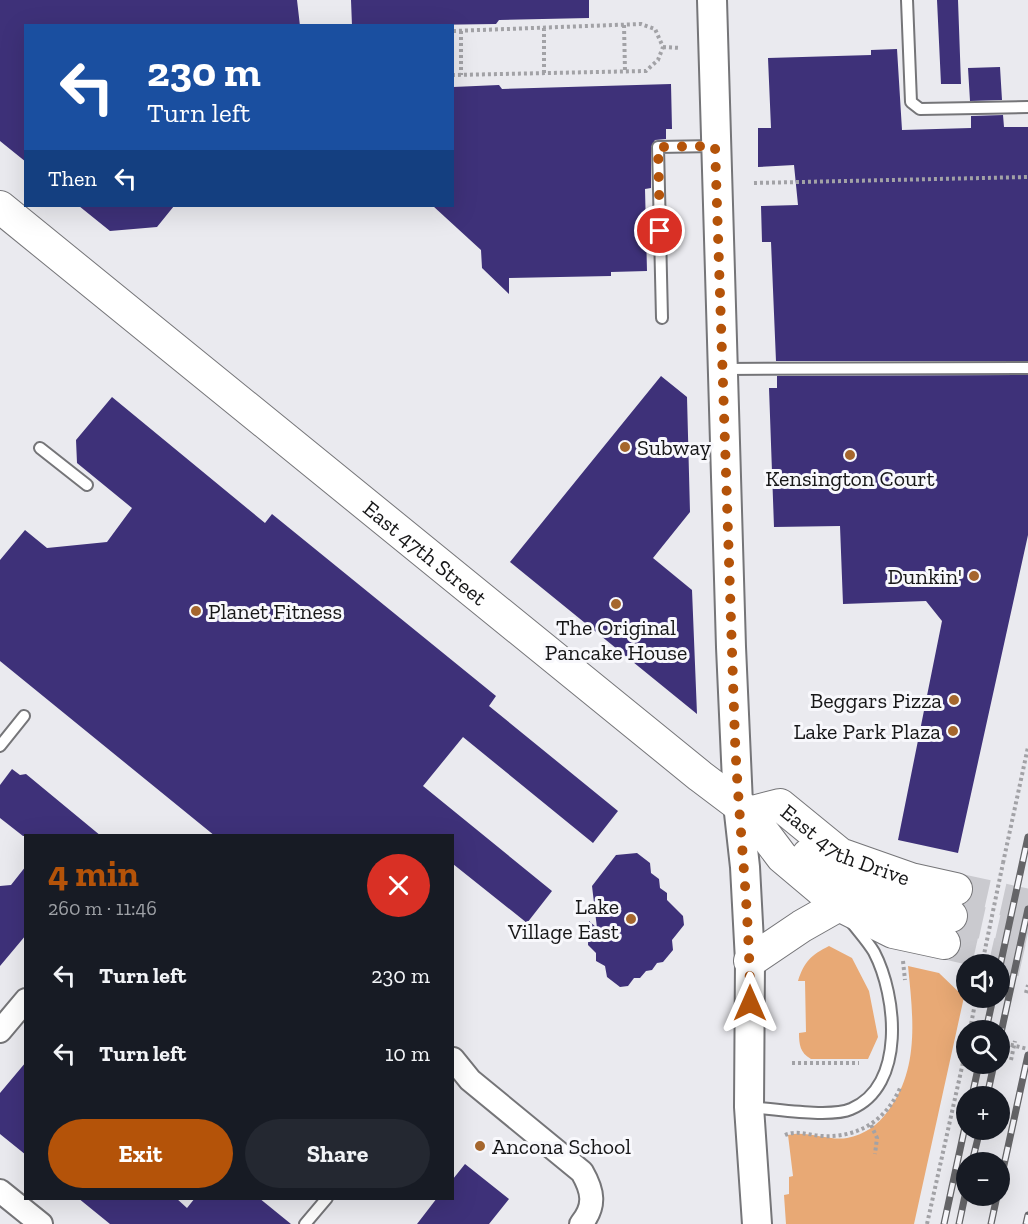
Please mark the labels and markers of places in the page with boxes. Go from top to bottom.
pin [634,205,685,256]
place label: Subway [637,434,712,461]
marker: Subway [618,440,632,454]
marker: Kensington Court [843,448,857,462]
place label: Kensington Court [765,465,936,492]
place label: Dunkin' [887,563,962,590]
marker: Dunkin' [967,569,981,583]
marker: The Original Pancake House [609,597,623,611]
place label: Planet Fitness [208,598,342,625]
marker: Planet Fitness [189,604,203,618]
place label: The Original Pancake House [545,614,687,666]
place label: Beggars Pizza [810,687,942,714]
marker: Beggars Pizza [947,693,961,707]
place label: Lake Park Plaza [793,718,941,745]
marker: Lake Park Plaza [946,724,960,738]
place label: Lake Village East [507,893,620,945]
marker: Lake Village East [624,912,638,926]
place label: Ancona School [492,1133,631,1160]
marker: Ancona School [473,1139,487,1153]

